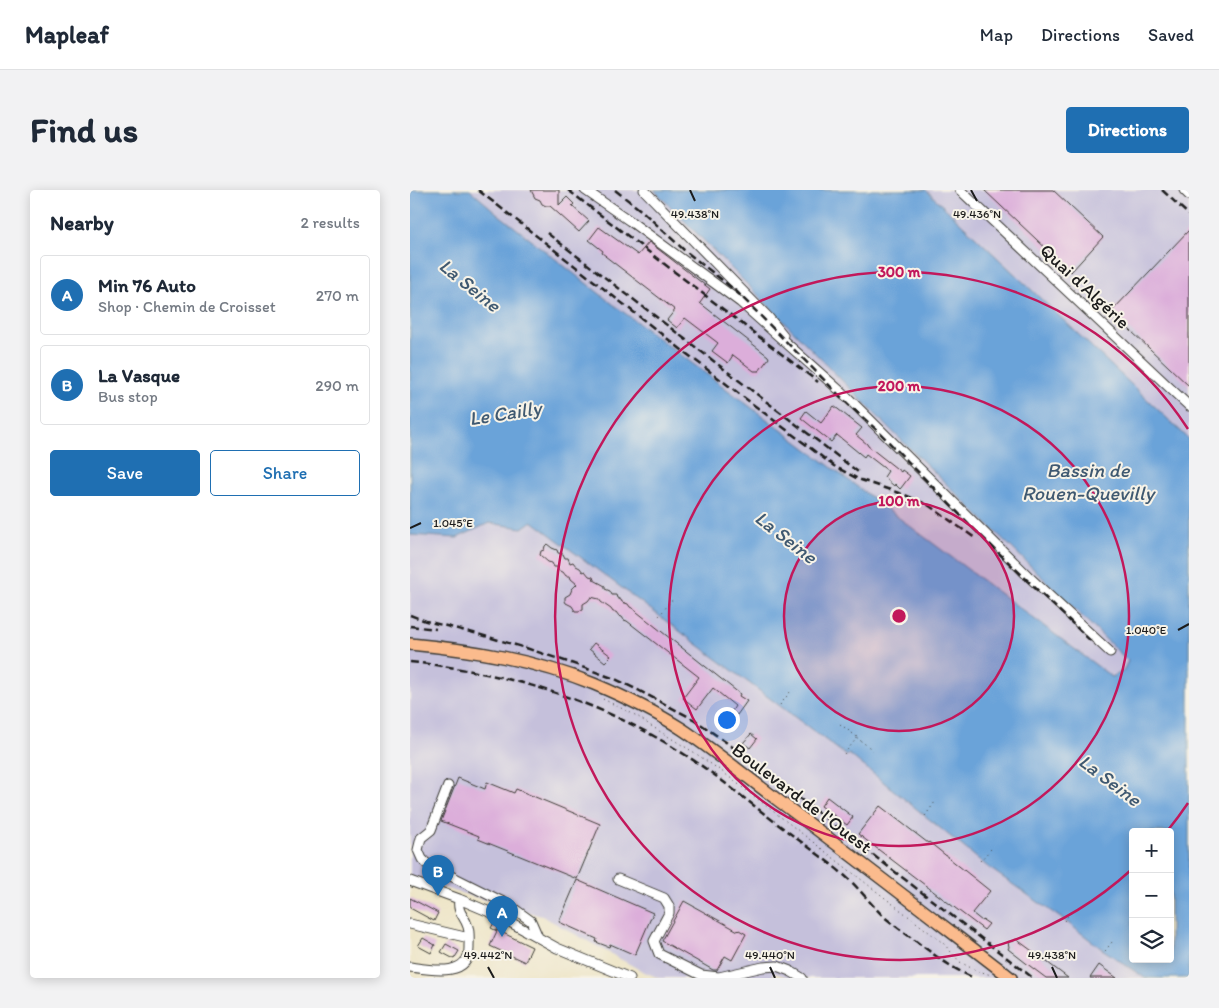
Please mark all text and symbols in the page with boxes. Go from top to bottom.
text: Mapleaf [25,20,109,49]
text: Map [980,24,1013,46]
text: Directions [1041,24,1120,46]
text: Saved [1148,24,1194,46]
button: Directions [1066,107,1189,153]
text: Find us [30,109,138,151]
text: 49.438°N [671,207,719,221]
text: 49.436°N [953,207,1001,221]
text: Nearby [50,210,114,235]
text: 2 results [300,213,360,232]
street label: Quai d'Algérie [1035,239,1135,333]
water label: La Seine [435,253,507,318]
text: 300 m [878,263,921,281]
text: Min 76 Auto [98,274,196,297]
text: A [62,286,72,305]
text: 270 m [316,286,359,305]
text: Shop · Chemin de Croisset [98,297,276,316]
text: La Vasque [98,364,180,387]
text: B [62,376,72,395]
text: 290 m [315,376,359,395]
text: 200 m [878,377,921,395]
text: Bus stop [98,387,158,406]
water label: Le Cailly [467,395,545,431]
button: Save [50,450,200,496]
button: Share [210,450,360,496]
water label: Bassin de Rouen-Quevilly [1022,458,1157,505]
text: 100 m [878,492,920,510]
water label: La Seine [750,505,823,569]
text: 1.045°E [433,516,473,530]
centre of rings [890,607,908,625]
text: 1.040°E [1126,623,1167,637]
your location [714,707,740,733]
street label: Boulevard de l'Ouest [727,738,877,858]
water label: La Seine [1074,749,1147,812]
map controls [1129,828,1174,963]
button: + [1129,828,1174,873]
pin: B [422,855,454,896]
button: − [1129,873,1174,918]
pin: A [486,896,518,937]
button: layers [1129,918,1174,963]
text: 49.442°N [464,948,512,962]
text: 49.440°N [745,948,795,962]
text: 49.438°N [1028,948,1076,962]

